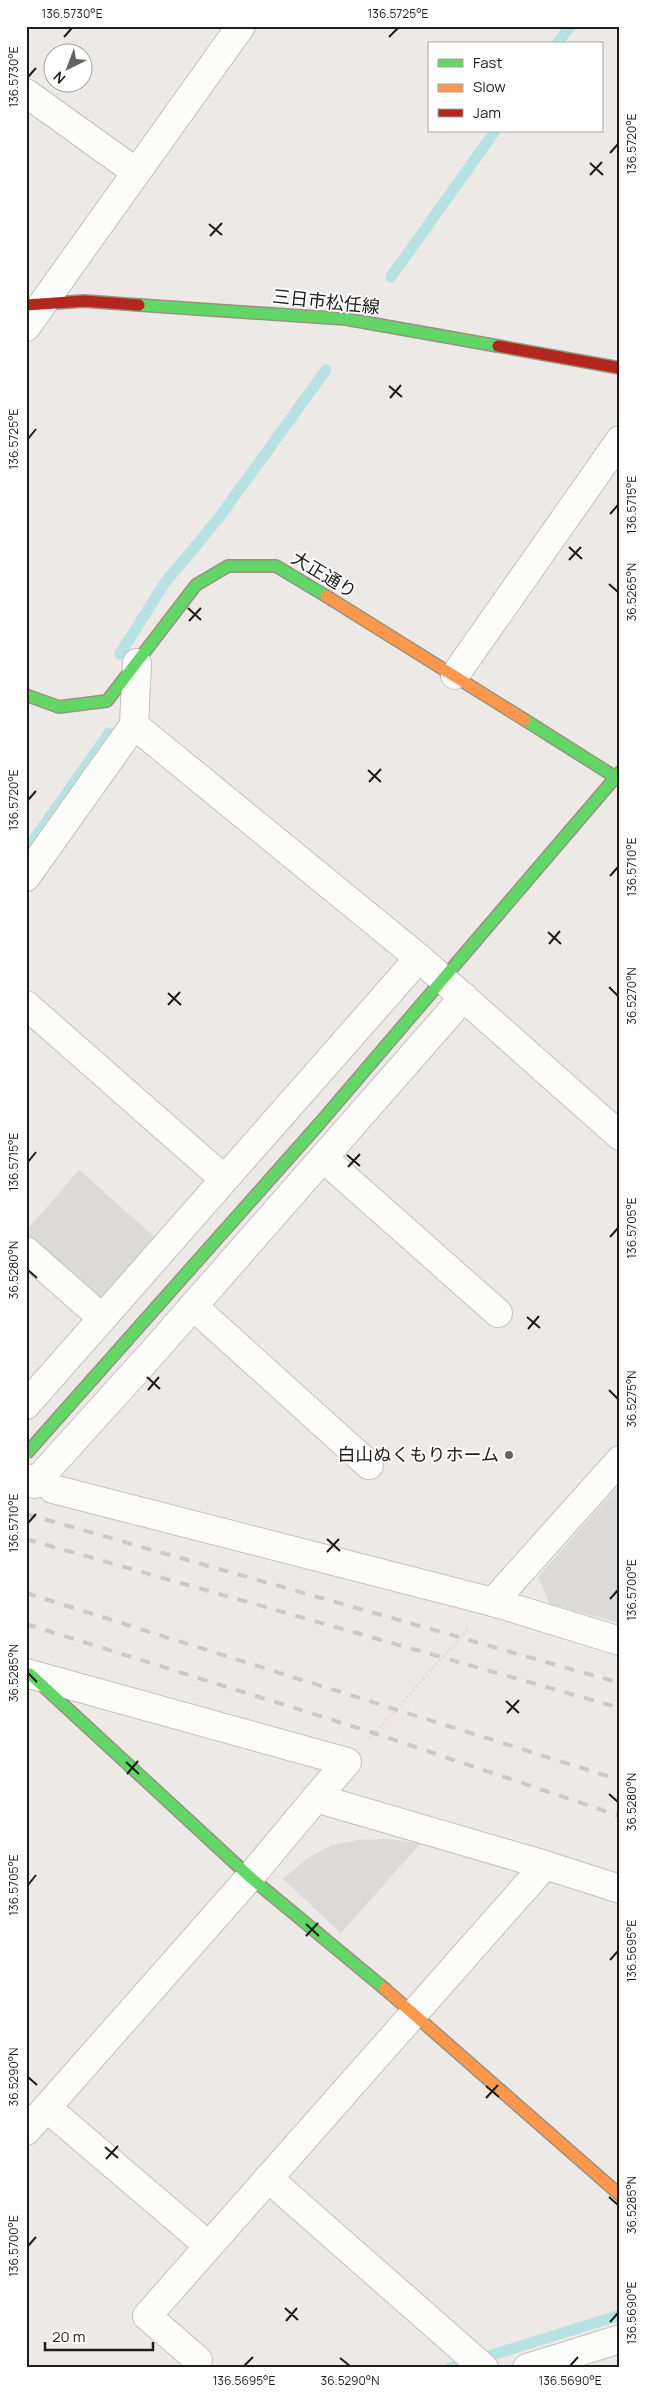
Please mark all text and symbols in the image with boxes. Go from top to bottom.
text: 136.5730°E [42,5,103,22]
text: 136.5725°E [368,5,429,22]
north arrow [42,42,92,92]
legend [428,42,604,132]
text: 136.5730°E [5,46,22,107]
text: Fast [473,52,502,73]
text: N [49,68,69,88]
text: Slow [473,76,506,97]
text: Jam [473,102,501,123]
text: 136.5720°E [623,113,640,175]
street label: 三日市松任線 [271,283,381,319]
text: 136.5725°E [5,408,22,469]
text: 136.5715°E [623,476,640,534]
street label: 大正通り [287,545,362,603]
text: 36.5265°N [623,563,640,621]
text: 136.5720°E [5,769,22,831]
text: 136.5710°E [623,837,640,897]
text: 36.5270°N [623,967,640,1025]
text: 136.5715°E [5,1133,22,1191]
text: 136.5705°E [623,1197,640,1259]
text: 36.5280°N [5,1241,22,1299]
text: 36.5275°N [623,1370,640,1428]
place label: 白山ぬくもりホーム [338,1442,499,1466]
marker: 白山ぬくもりホーム [503,1449,515,1461]
text: 136.5710°E [5,1493,22,1553]
text: 136.5700°E [623,1559,640,1621]
text: 36.5285°N [5,1644,22,1702]
text: 36.5280°N [623,1773,640,1831]
text: 136.5705°E [5,1854,22,1916]
text: 136.5695°E [623,1920,640,1982]
text: 36.5290°N [5,2048,22,2106]
text: 36.5285°N [623,2176,640,2234]
text: 136.5700°E [5,2215,22,2277]
text: 136.5690°E [623,2281,640,2345]
scale bar [45,2319,152,2351]
text: 20 m [52,2326,85,2347]
text: 136.5695°E [213,2372,275,2389]
text: 36.5290°N [321,2372,379,2389]
text: 136.5690°E [538,2372,602,2389]

